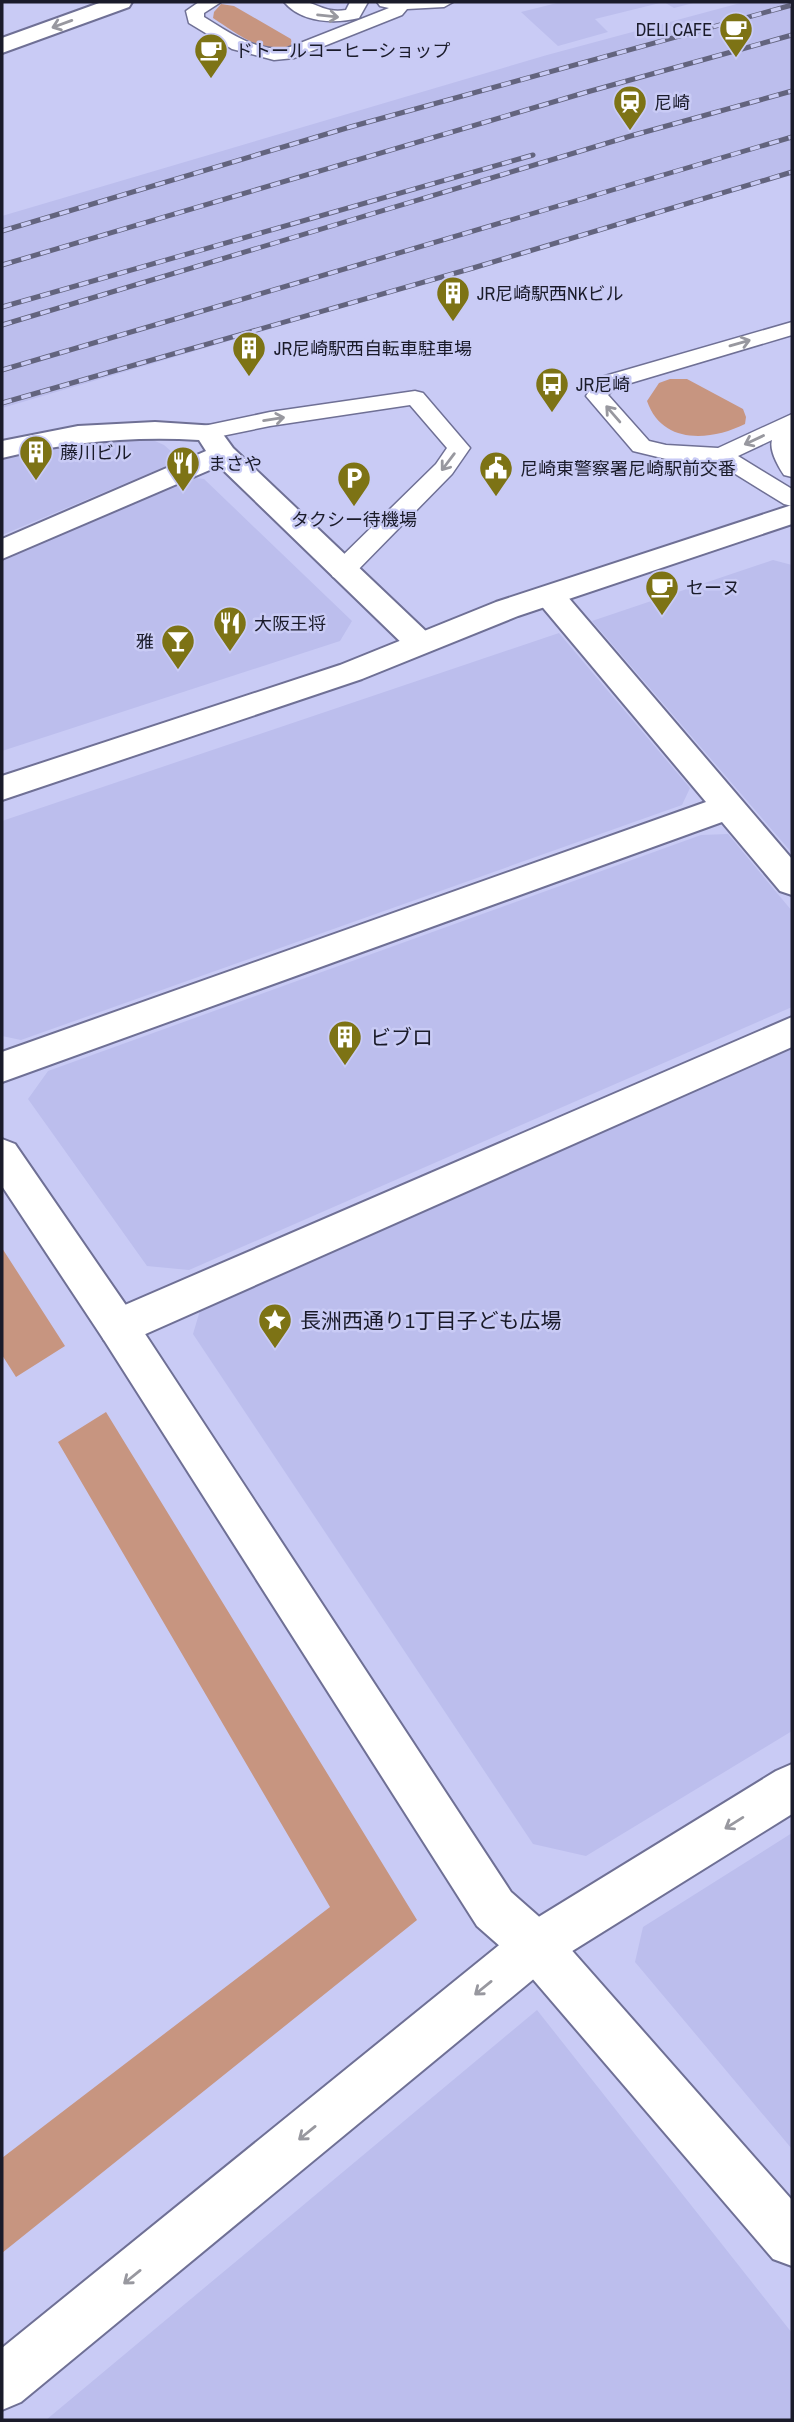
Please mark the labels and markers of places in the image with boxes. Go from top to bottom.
cafe icon: DELI CAFE [717,10,755,59]
place label: DELI CAFE [636,17,712,42]
cafe icon: ドトールコーヒーショップ [192,31,230,80]
place label: ドトールコーヒーショップ [235,38,450,63]
station icon: 尼崎 [611,83,649,132]
place label: 尼崎 [654,90,690,115]
building icon: JR尼崎駅西NKビル [434,274,472,323]
place label: JR尼崎駅西NKビル [477,281,624,306]
building icon: JR尼崎駅西自転車駐車場 [230,329,268,378]
place label: JR尼崎駅西自転車駐車場 [274,336,472,361]
bus stop icon: JR尼崎 [533,365,571,414]
place label: JR尼崎 [576,372,630,397]
building icon: 藤川ビル [17,433,55,482]
place label: 藤川ビル [60,440,132,465]
restaurant icon: まさや [164,444,202,493]
public building icon: 尼崎東警察署尼崎駅前交番 [477,449,515,498]
place label: まさや [208,451,262,476]
place label: 尼崎東警察署尼崎駅前交番 [520,456,736,481]
parking icon: タクシー待機場 [335,459,373,508]
place label: タクシー待機場 [291,507,417,532]
cafe icon: セーヌ [643,568,681,617]
place label: セーヌ [686,575,740,600]
restaurant icon: 大阪王将 [211,604,249,653]
place label: 大阪王将 [254,611,326,636]
bar icon: 雅 [159,622,197,671]
place label: 雅 [136,629,154,654]
building icon: ビブロ [326,1018,364,1067]
place label: ビブロ [370,1023,433,1052]
place icon: 長洲西通り1丁目子ども広場 [256,1301,294,1350]
place label: 長洲西通り1丁目子ども広場 [300,1306,562,1335]

